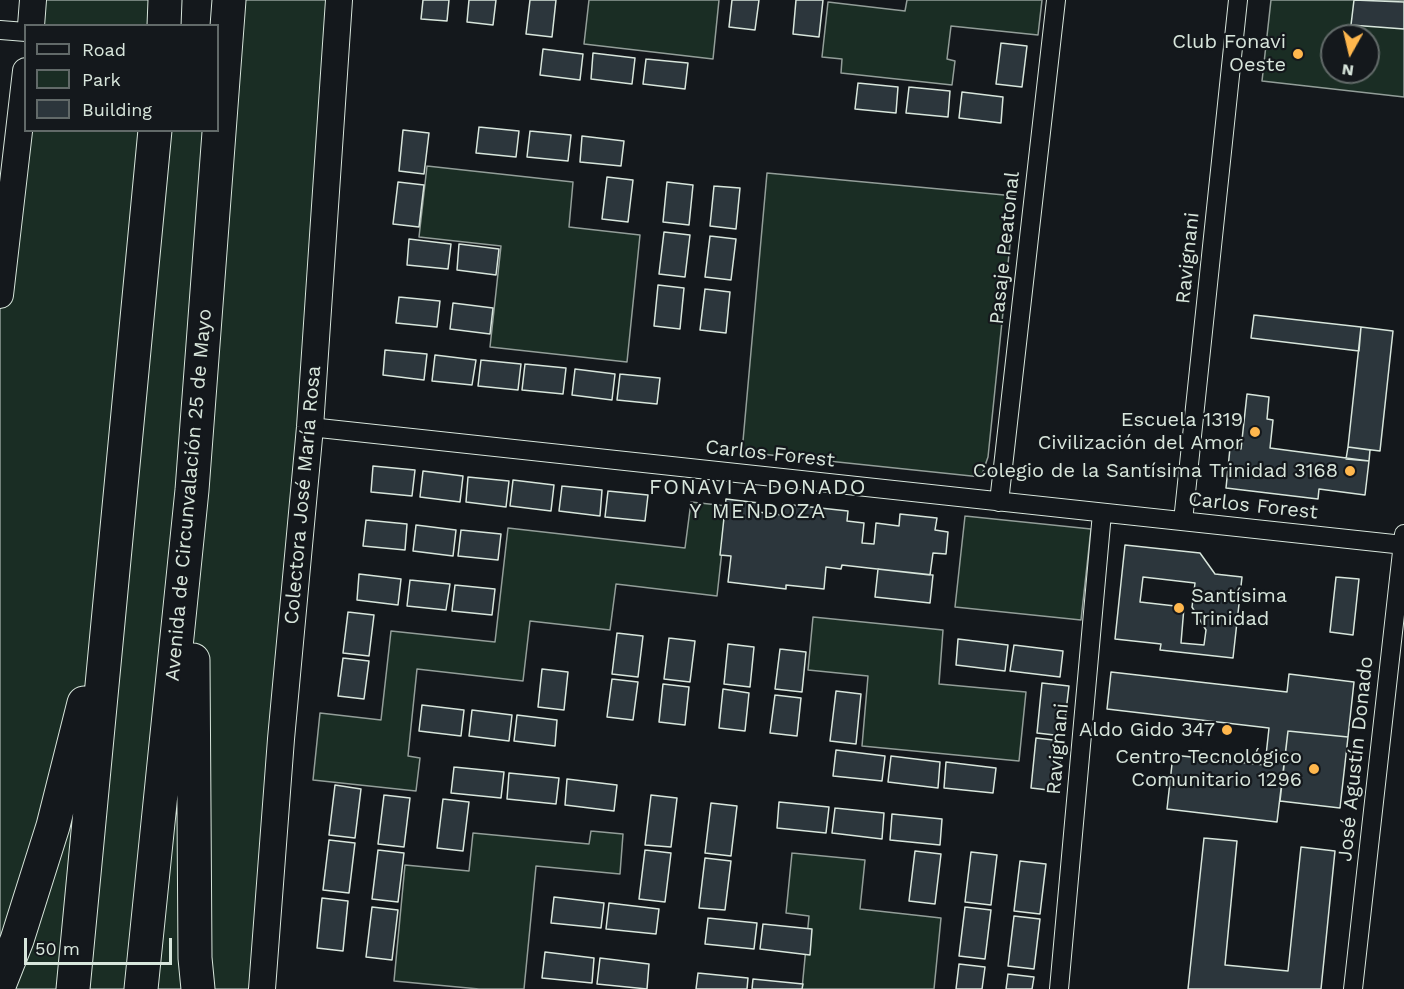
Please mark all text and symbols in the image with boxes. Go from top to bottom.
legend [24,24,219,132]
north arrow [1320,24,1380,84]
place label: Club Fonavi Oeste [1172,30,1286,77]
text: Road [82,39,126,60]
marker: Club Fonavi Oeste [1291,47,1305,61]
text: N [1341,60,1355,81]
text: Park [82,69,121,90]
text: Building [82,99,152,120]
street label: Pasaje Peatonal [985,170,1025,326]
street label: Ravignani [1171,211,1205,305]
street label: Avenida de Circunvalación 25 de Mayo [161,308,217,682]
street label: Colectora José María Rosa [280,365,326,625]
place label: Escuela 1319 Civilización del Amor [1038,408,1243,455]
marker: Escuela 1319 Civilización del Amor [1248,425,1262,439]
street label: Carlos Forest [704,435,836,473]
place label: Colegio de la Santísima Trinidad 3168 [973,459,1338,483]
marker: Colegio de la Santísima Trinidad 3168 [1343,464,1357,478]
district label: FONAVI A DONADO Y MENDOZA [649,475,867,525]
street label: Carlos Forest [1187,487,1319,525]
place label: Santísima Trinidad [1191,584,1287,631]
marker: Santísima Trinidad [1172,601,1186,615]
street label: José Agustín Donado [1333,655,1379,863]
street label: Ravignani [1042,702,1074,796]
place label: Aldo Gido 347 [1079,718,1215,742]
marker: Aldo Gido 347 [1220,723,1234,737]
place label: Centro Tecnológico Comunitario 1296 [1115,745,1302,792]
marker: Centro Tecnológico Comunitario 1296 [1307,762,1321,776]
scale bar [27,926,176,964]
text: 50 m [35,938,80,959]

